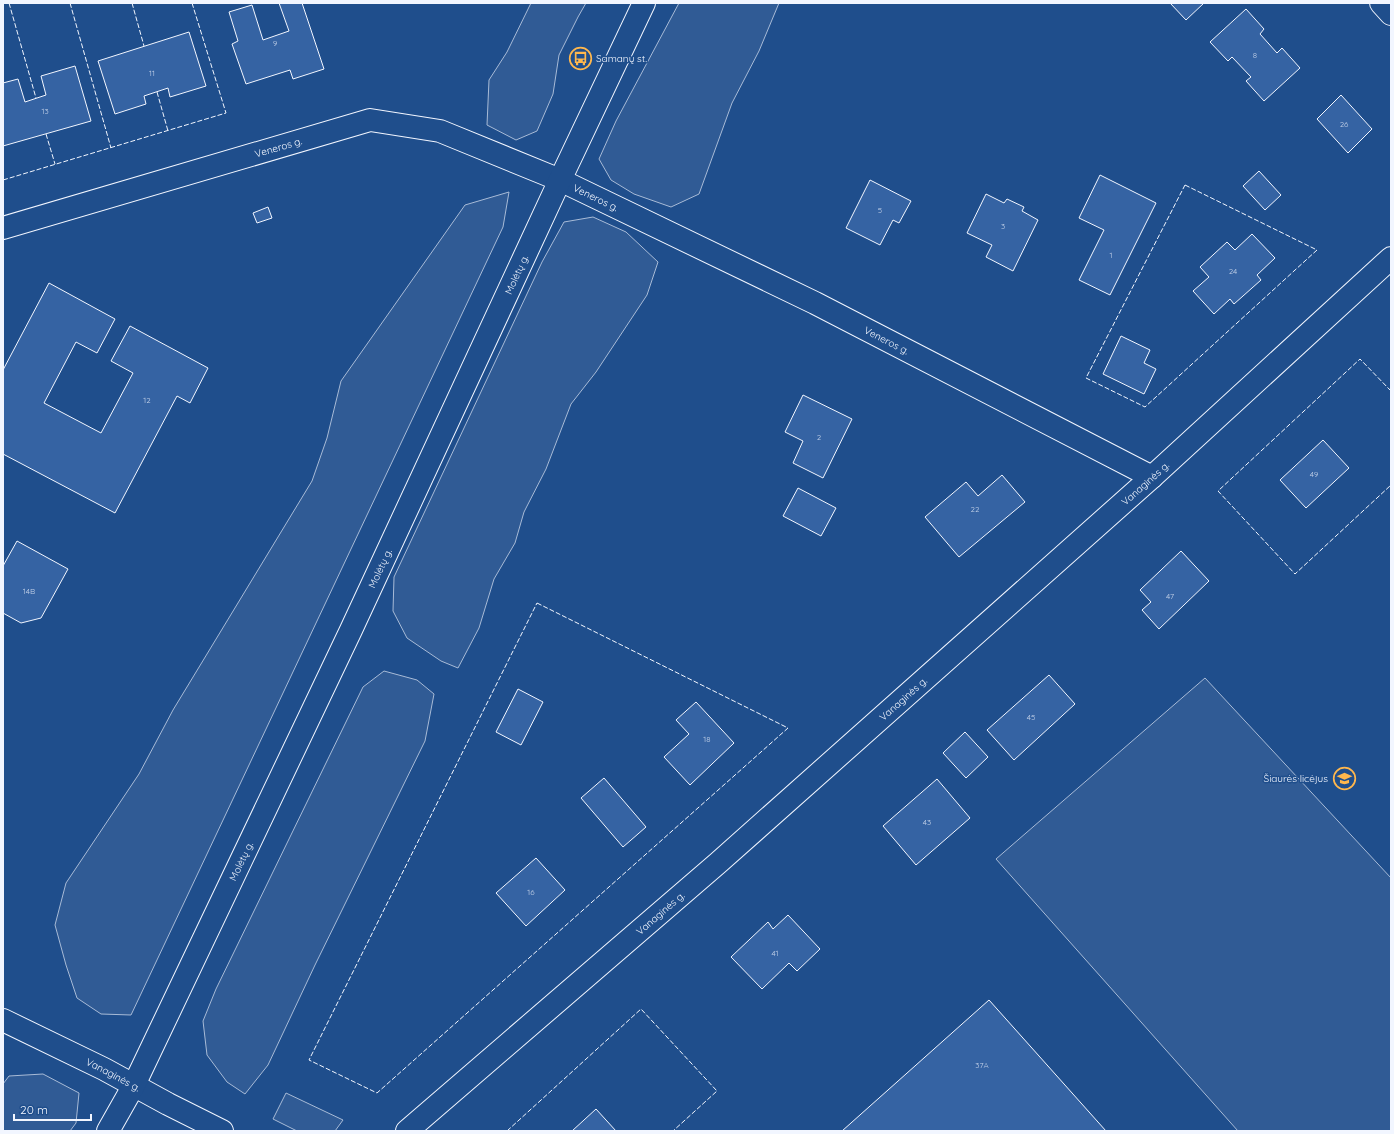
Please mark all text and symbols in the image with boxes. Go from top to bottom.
house number: 9 [273,38,278,48]
bus stop icon: Samanų st. [568,45,594,71]
house number: 8 [1253,50,1257,60]
place label: Samanų st. [596,52,647,65]
house number: 11 [149,68,155,78]
house number: 13 [41,106,49,116]
house number: 26 [1340,119,1349,129]
street label: Veneros g. [253,134,304,161]
street label: Veneros g. [571,181,621,214]
house number: 5 [878,205,882,215]
house number: 3 [1001,221,1005,231]
house number: 1 [1110,250,1113,260]
street label: Molėtų g. [502,253,531,296]
house number: 24 [1229,266,1237,276]
street label: Veneros g. [862,324,911,358]
house number: 12 [143,395,151,405]
house number: 2 [817,432,822,442]
street label: Vanaginės g. [1119,459,1172,508]
house number: 49 [1310,469,1319,479]
house number: 22 [971,504,980,514]
street label: Molėtų g. [365,546,395,590]
house number: 14B [23,586,35,596]
house number: 47 [1166,591,1174,601]
street label: Vanaginės g. [877,674,930,724]
house number: 45 [1027,712,1035,722]
house number: 18 [703,734,711,744]
school or university icon: Šiaurės licėjus [1331,765,1357,791]
place label: Šiaurės licėjus [1264,772,1328,785]
house number: 43 [923,817,931,827]
street label: Molėtų g. [226,839,256,883]
house number: 16 [527,887,535,897]
street label: Vanaginės g. [633,889,687,938]
house number: 41 [771,948,779,958]
street label: Vanaginės g. [84,1055,143,1095]
house number: 37A [975,1060,989,1070]
scale bar [14,1096,91,1122]
text: 20 m [20,1102,48,1117]

